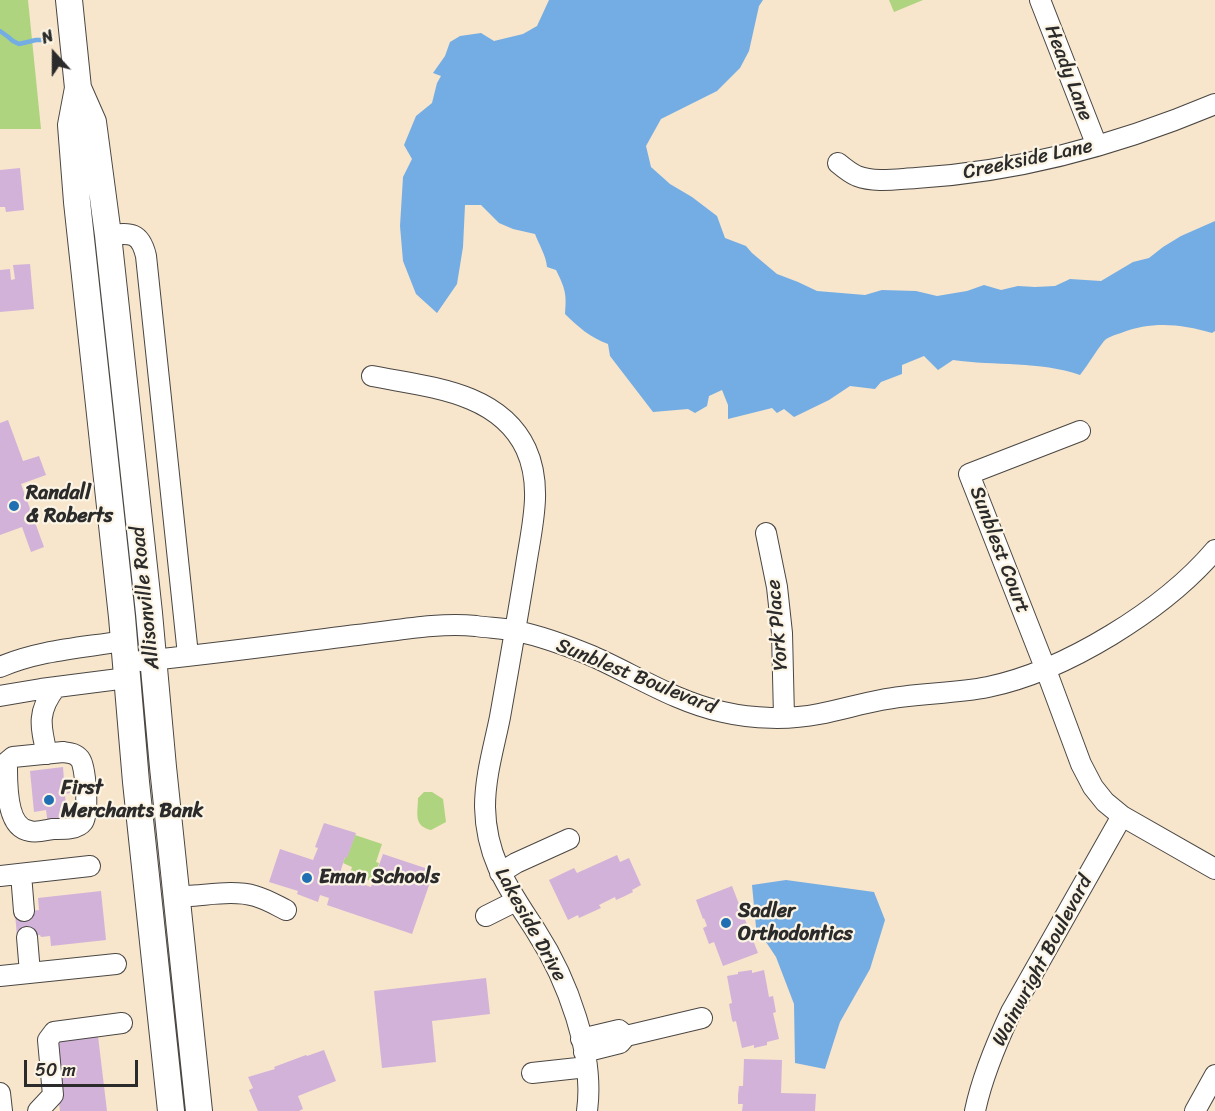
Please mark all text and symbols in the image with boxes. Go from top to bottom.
text: N [37,21,58,52]
street label: Heady Lane [1039,22,1097,124]
north arrow [24,24,84,84]
street label: Creekside Lane [961,135,1095,185]
place label: Randall & Roberts [26,482,113,529]
street label: Sunblest Court [964,483,1034,617]
marker: Randall & Roberts [7,499,21,513]
street label: Allisonville Road [127,525,165,671]
street label: York Place [762,579,794,671]
street label: Sunblest Boulevard [552,634,720,720]
place label: First Merchants Bank [61,777,203,824]
marker: First Merchants Bank [42,793,56,807]
street label: Lakeside Drive [489,864,571,986]
place label: Eman Schools [319,866,440,890]
marker: Eman Schools [300,871,314,885]
street label: Wainwright Boulevard [988,871,1098,1051]
place label: Sadler Orthodontics [738,900,853,947]
marker: Sadler Orthodontics [719,916,733,930]
scale bar [27,1048,141,1086]
text: 50 m [35,1054,76,1086]

